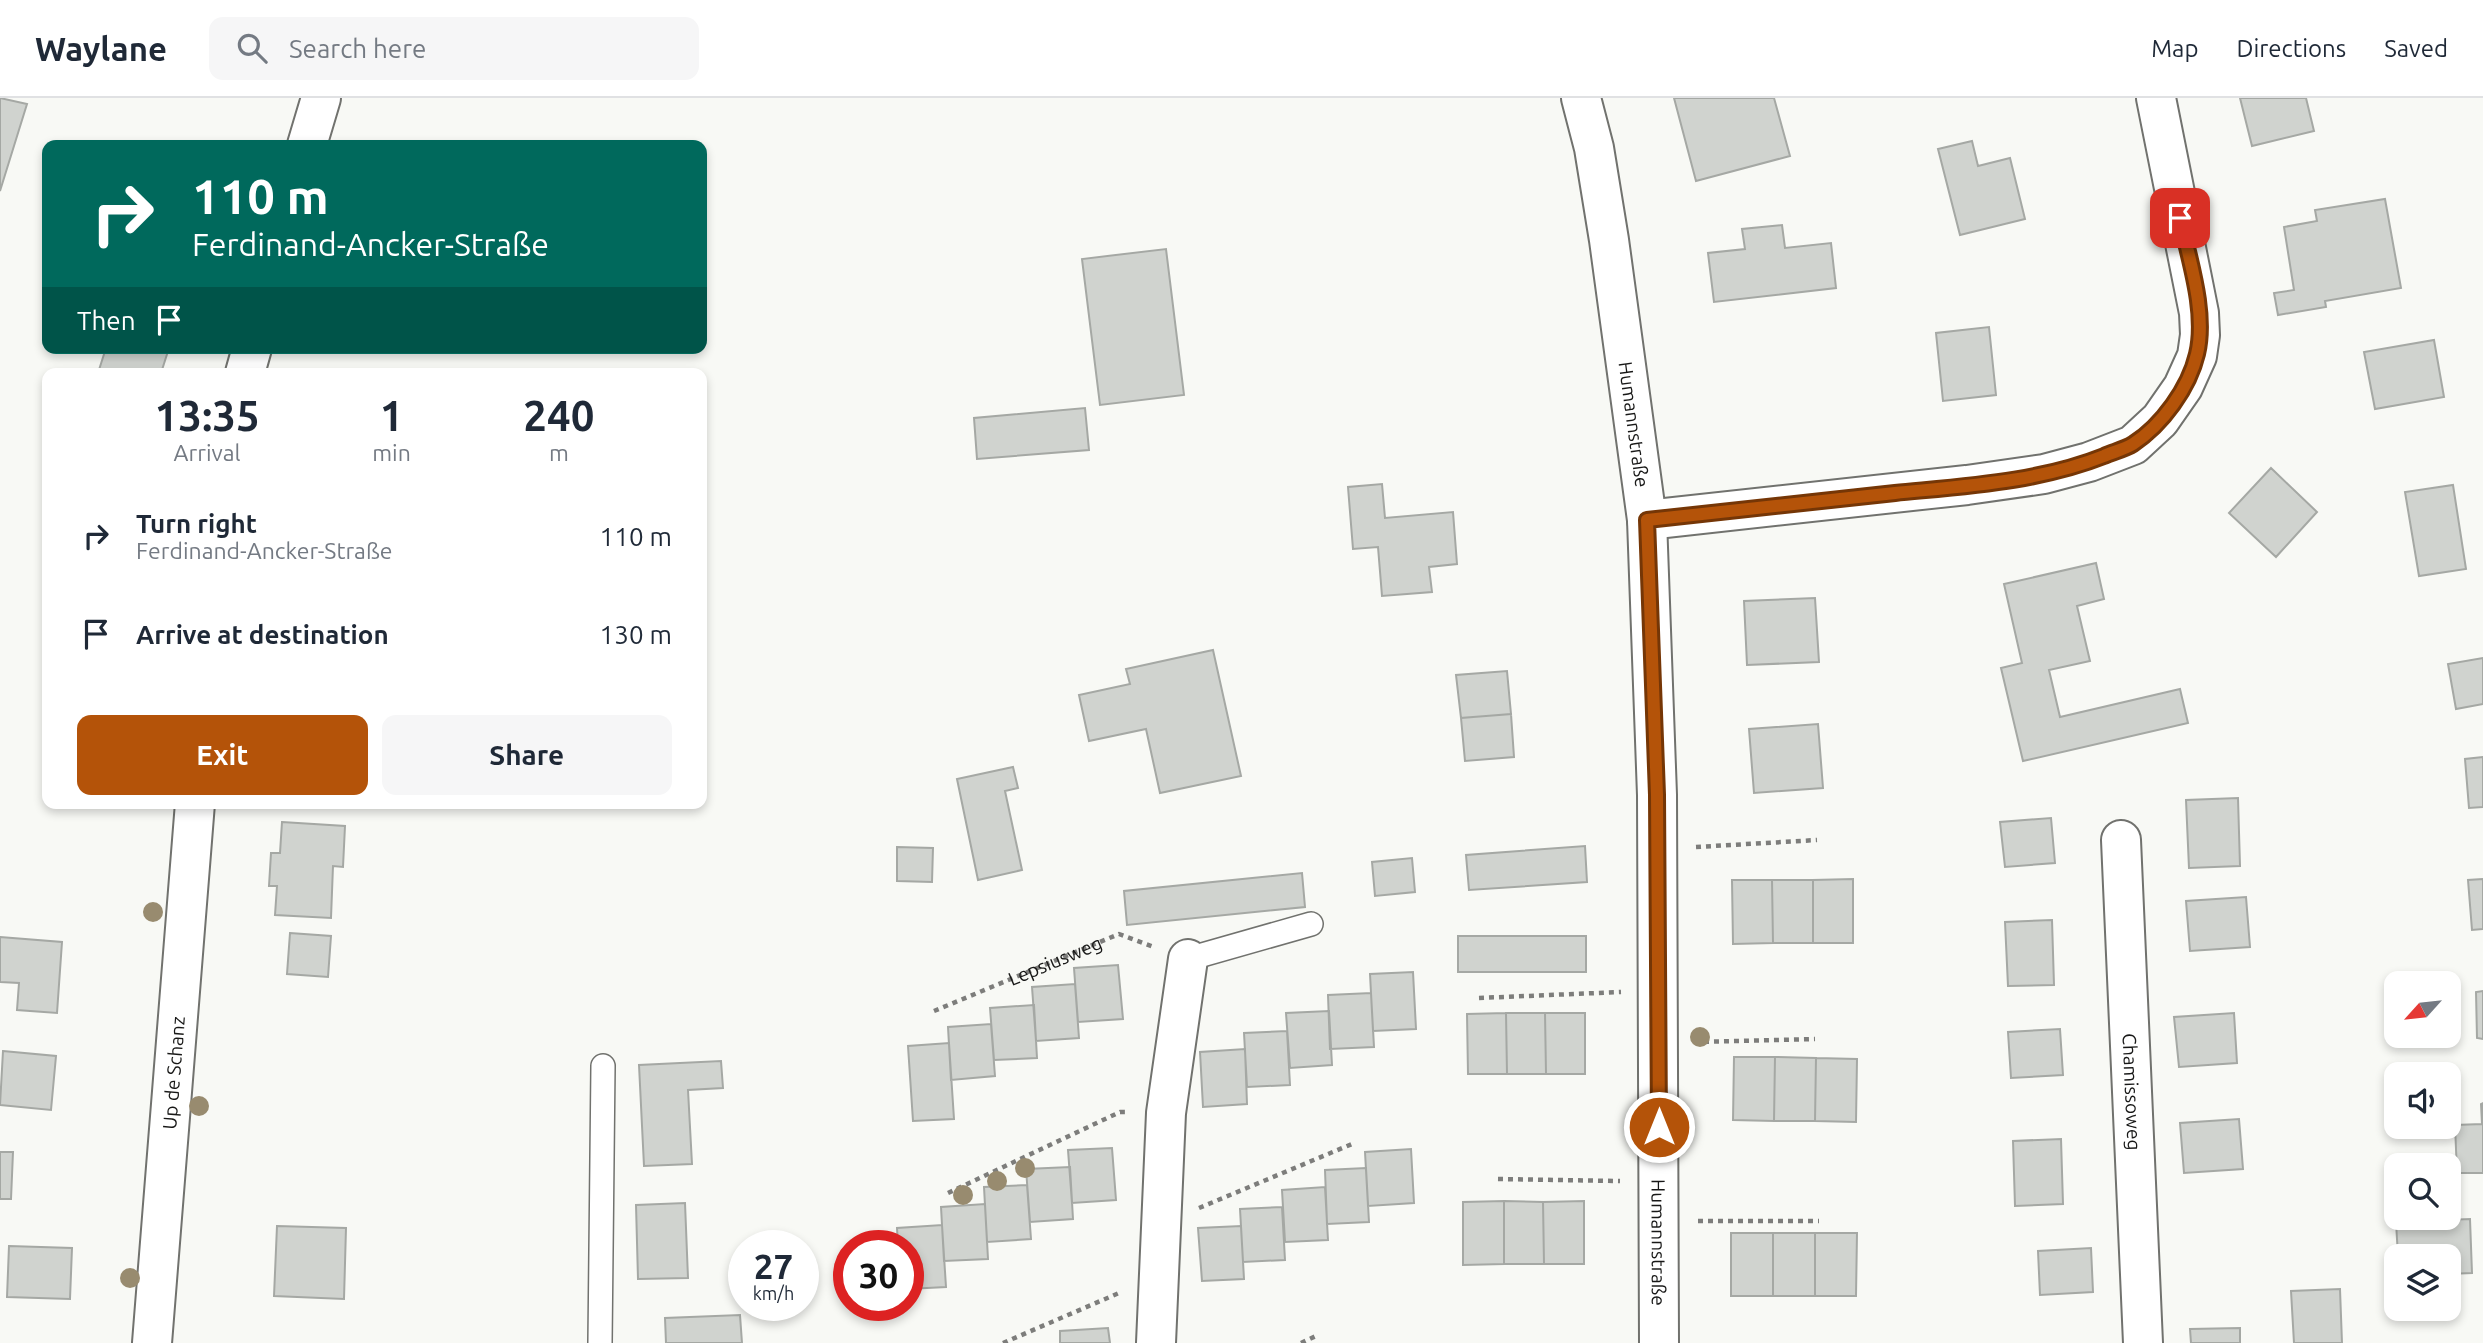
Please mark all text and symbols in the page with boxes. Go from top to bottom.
search box [209,17,699,80]
icon: search [233,29,271,67]
text: Waylane [35,30,167,67]
text: Search here [289,34,426,63]
text: Map [2151,35,2198,62]
text: Directions [2236,35,2346,62]
text: Saved [2384,35,2448,62]
icon: right [77,168,168,259]
text: 110 m [192,168,329,223]
pin [2150,188,2210,248]
icon: arrive [2161,199,2199,237]
text: Ferdinand-Ancker-Straße [192,226,549,262]
icon: arrive [150,301,188,339]
text: Then [77,306,136,335]
street label: Humannstraße [1615,360,1653,489]
text: 13:35 [155,392,260,439]
text: 1 [380,392,403,439]
text: 240 [523,392,594,439]
text: Arrival [174,440,241,465]
text: min [372,440,411,465]
text: m [549,440,569,465]
text: Turn right [136,509,257,538]
icon: right [77,517,115,555]
text: 110 m [600,522,672,551]
text: Ferdinand-Ancker-Straße [136,538,393,563]
icon: arrive [77,615,115,653]
text: Arrive at destination [136,620,389,649]
text: 130 m [600,620,672,649]
button: Exit [77,715,368,795]
button: Share [382,715,672,795]
street label: Lepsiusweg [1005,931,1105,990]
north arrow [2384,971,2460,1048]
map controls [2384,971,2461,1321]
street label: Up de Schanz [158,1015,189,1130]
street label: Chamissoweg [2118,1033,2146,1151]
button: sound [2384,1062,2461,1139]
position arrow [1622,1090,1696,1164]
button: search [2384,1153,2461,1230]
street label: Humannstraße [1647,1179,1670,1306]
speed limit sign: 30 [833,1230,924,1321]
button: layers [2384,1244,2461,1321]
text: 27 [754,1246,793,1286]
text: km/h [753,1283,794,1303]

